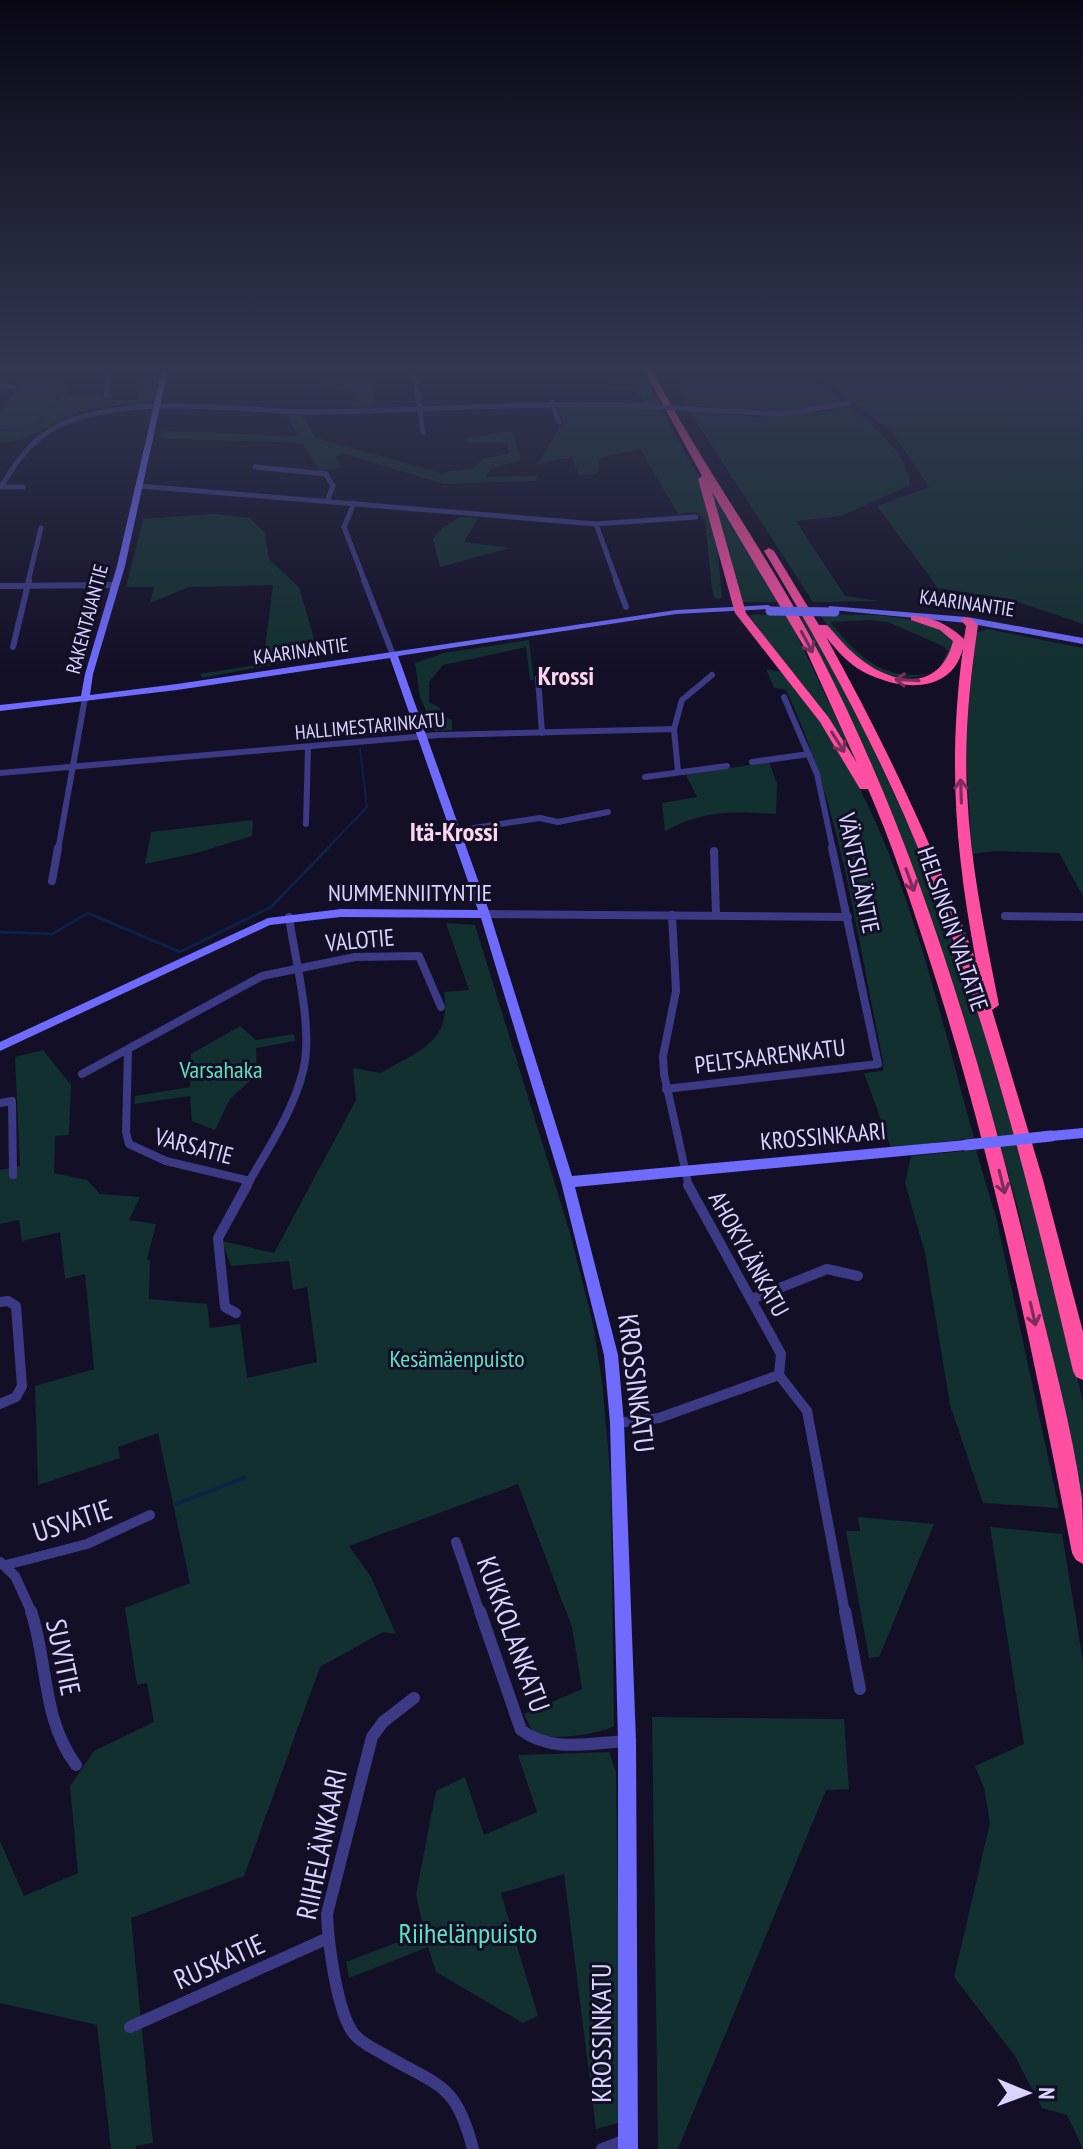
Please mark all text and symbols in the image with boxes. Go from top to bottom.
street label: RAKENTAJANTIE [60,561,114,677]
street label: KAARINANTIE [918,583,1016,623]
one-way arrow [800,629,816,653]
street label: KAARINANTIE [252,631,350,671]
district label: Krossi [538,659,594,692]
one-way arrow [894,673,921,688]
street label: HALLIMESTARINKATU [294,706,446,746]
one-way arrow [830,730,847,752]
one-way arrow [953,778,968,805]
street label: VÄNTSILÄNTIE [831,809,887,936]
district label: Itä-Krossi [410,815,498,848]
street label: HELSINGIN VALTATIE [910,843,996,1015]
one-way arrow [903,868,918,893]
street label: NUMMENNIITYNTIE [328,877,492,908]
street label: VALOTIE [323,922,396,959]
street label: PELTSAARENKATU [693,1031,847,1081]
park label: Varsahaka [178,1054,263,1085]
street label: KROSSINKAARI [759,1115,887,1157]
street label: VARSATIE [150,1120,237,1171]
one-way arrow [996,1169,1011,1195]
street label: AHOKYLÄNKATU [702,1186,796,1322]
one-way arrow [1026,1300,1041,1326]
street label: KROSSINKATU [610,1312,664,1454]
park label: Kesämäenpuisto [389,1343,525,1374]
street label: USVATIE [28,1490,116,1550]
street label: KUKKOLANKATU [469,1551,559,1717]
street label: SUVITIE [38,1615,90,1699]
street label: RIIHELÄNKAARI [287,1765,355,1923]
park label: Riihelänpuisto [399,1914,537,1951]
street label: RUSKATIE [168,1925,270,1997]
street label: KROSSINKATU [582,1963,619,2103]
north arrow [987,2053,1067,2133]
text: N [1033,2087,1061,2100]

